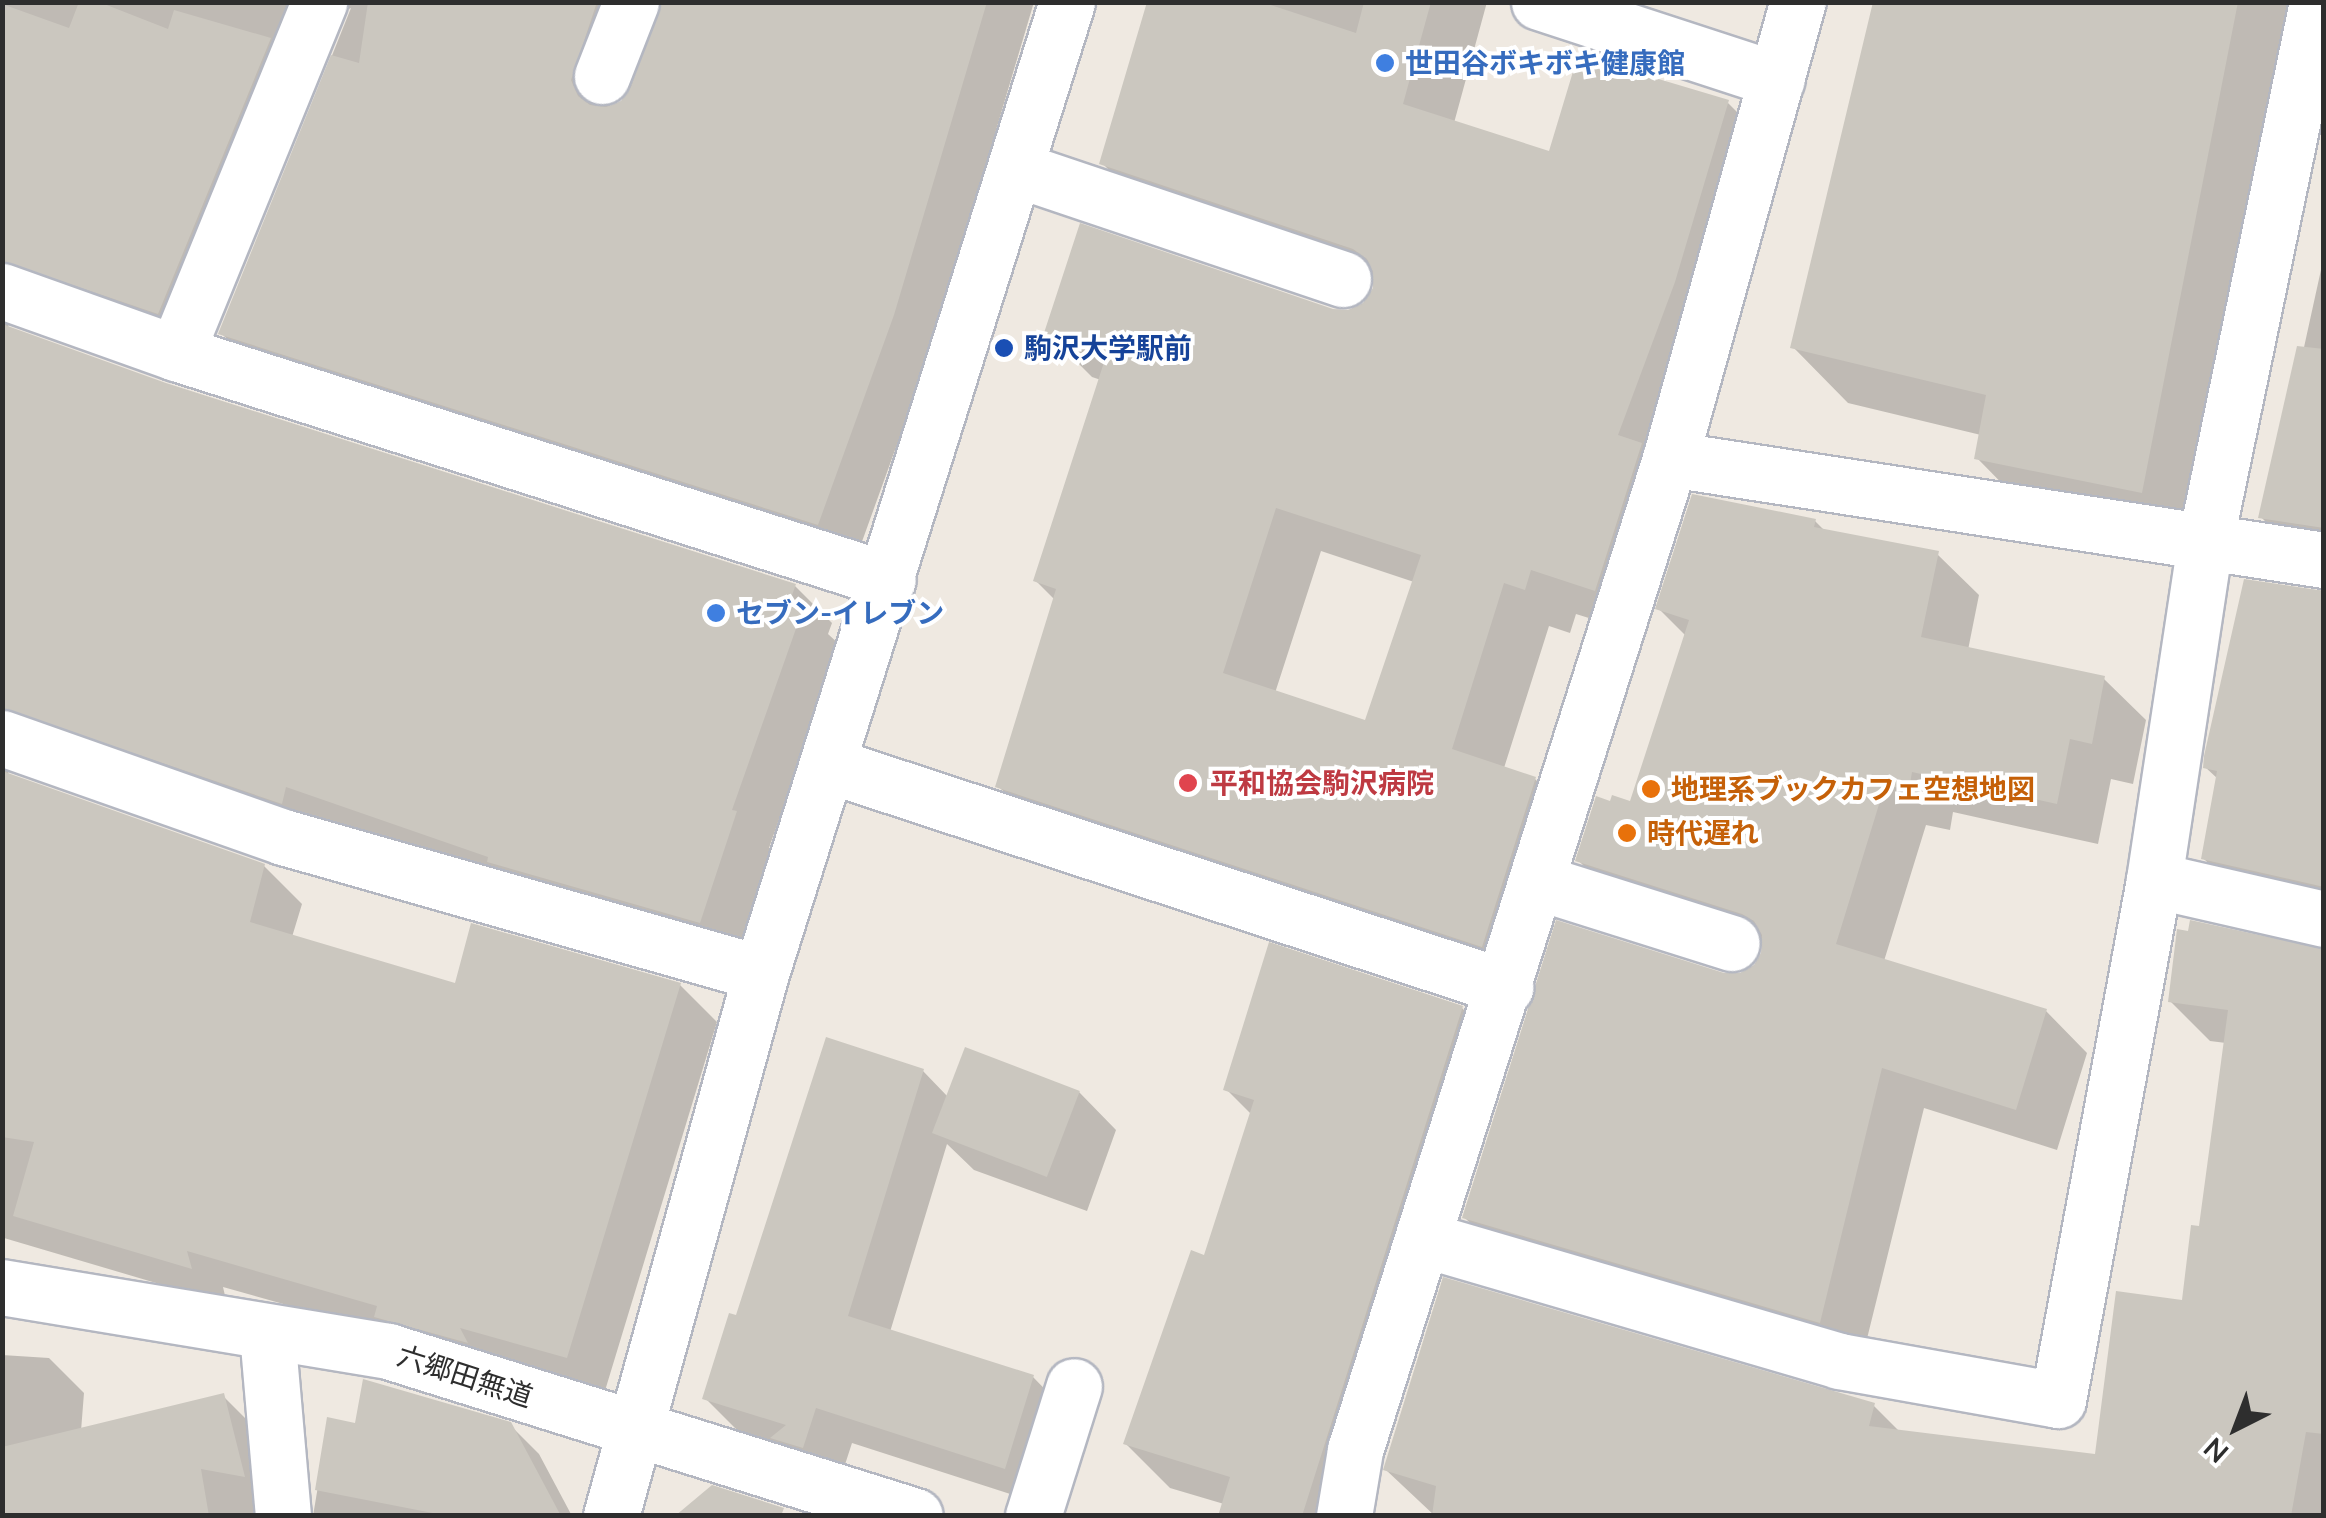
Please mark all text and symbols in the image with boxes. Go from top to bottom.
place label: 世田谷ボキボキ健康館 [1405,46,1685,80]
marker: 世田谷ボキボキ健康館 [1374,52,1396,74]
place label: 駒沢大学駅前 [1024,331,1192,365]
marker: 駒沢大学駅前 [993,337,1015,359]
place label: セブン-イレブン [736,596,944,630]
marker: セブン-イレブン [705,602,727,624]
place label: 平和協会駒沢病院 [1210,766,1434,800]
marker: 平和協会駒沢病院 [1175,770,1201,796]
place label: 地理系ブックカフェ空想地図 [1671,772,2035,806]
marker: 地理系ブックカフェ空想地図 [1640,778,1662,800]
place label: 時代遅れ [1647,816,1759,850]
marker: 時代遅れ [1616,822,1638,844]
street label: 六郷田無道 [393,1338,537,1414]
north arrow [2186,1378,2286,1478]
text: N [2196,1431,2235,1471]

